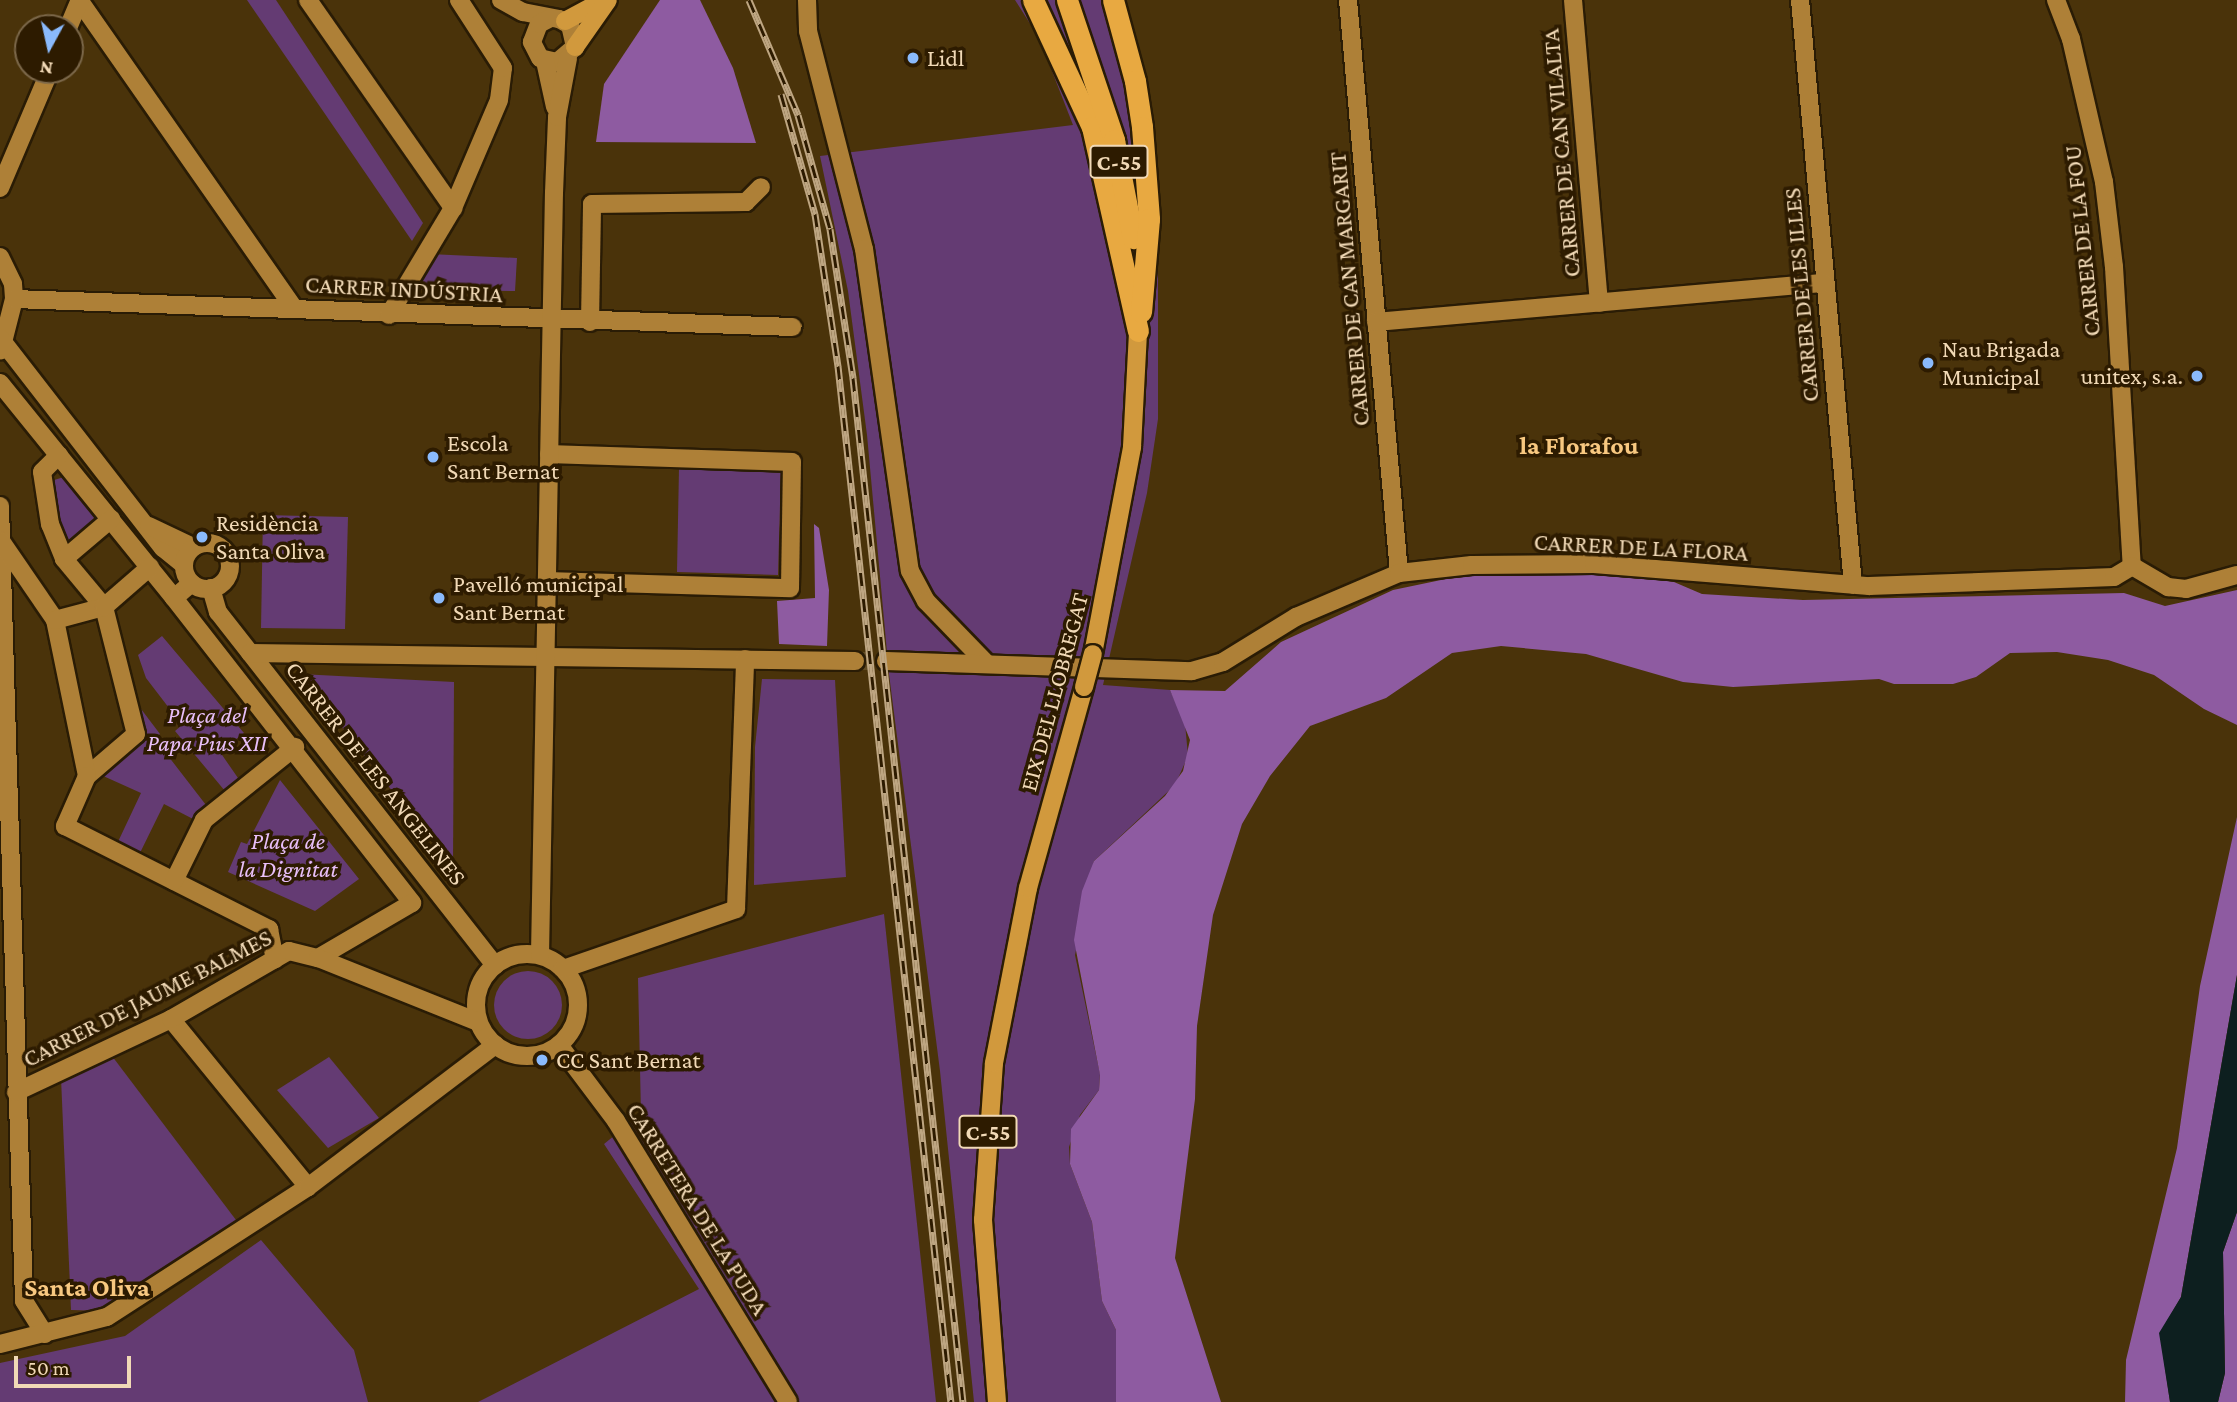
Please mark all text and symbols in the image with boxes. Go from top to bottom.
north arrow [14,14,84,84]
street label: CARRER DE CAN VILALTA [1536,28,1586,278]
place label: Lidl [927,44,964,72]
marker: Lidl [905,50,921,66]
text: N [38,57,54,80]
road number: C-55 [1089,142,1149,182]
street label: CARRER DE LA FOU [2058,144,2106,338]
street label: CARRER DE CAN MARGARIT [1323,151,1375,427]
street label: CARRER DE LES ILLES [1777,187,1825,403]
street label: CARRER INDÚSTRIA [304,269,504,309]
place label: Nau Brigada Municipal [1942,335,2060,391]
marker: Nau Brigada Municipal [1920,355,1936,371]
place label: unitex, s.a. [2080,362,2183,390]
marker: unitex, s.a. [2189,368,2205,384]
place label: Escola Sant Bernat [447,429,559,485]
district label: la Florafou [1519,430,1639,462]
marker: Escola Sant Bernat [425,449,441,465]
place label: Residència Santa Oliva [216,509,325,565]
street label: CARRER DE LA FLORA [1533,527,1749,567]
marker: Residència Santa Oliva [194,529,210,545]
place label: Pavelló municipal Sant Bernat [453,570,624,626]
marker: Pavelló municipal Sant Bernat [431,590,447,606]
street label: EIX DEL LLOBREGAT [1014,590,1094,794]
street label: CARRER DE LES ANGELINES [280,655,472,891]
park label: Plaça del Papa Pius XII [147,701,267,757]
park label: Plaça de la Dignitat [239,827,337,883]
street label: CARRER DE JAUME BALMES [18,923,276,1073]
place label: CC Sant Bernat [556,1046,701,1074]
marker: CC Sant Bernat [534,1052,550,1068]
street label: CARRETERA DE LA PUDA [621,1098,775,1320]
road number: C-55 [958,1112,1018,1152]
district label: Santa Oliva [24,1272,150,1304]
scale bar [18,1342,135,1386]
text: 50 m [27,1356,70,1380]

